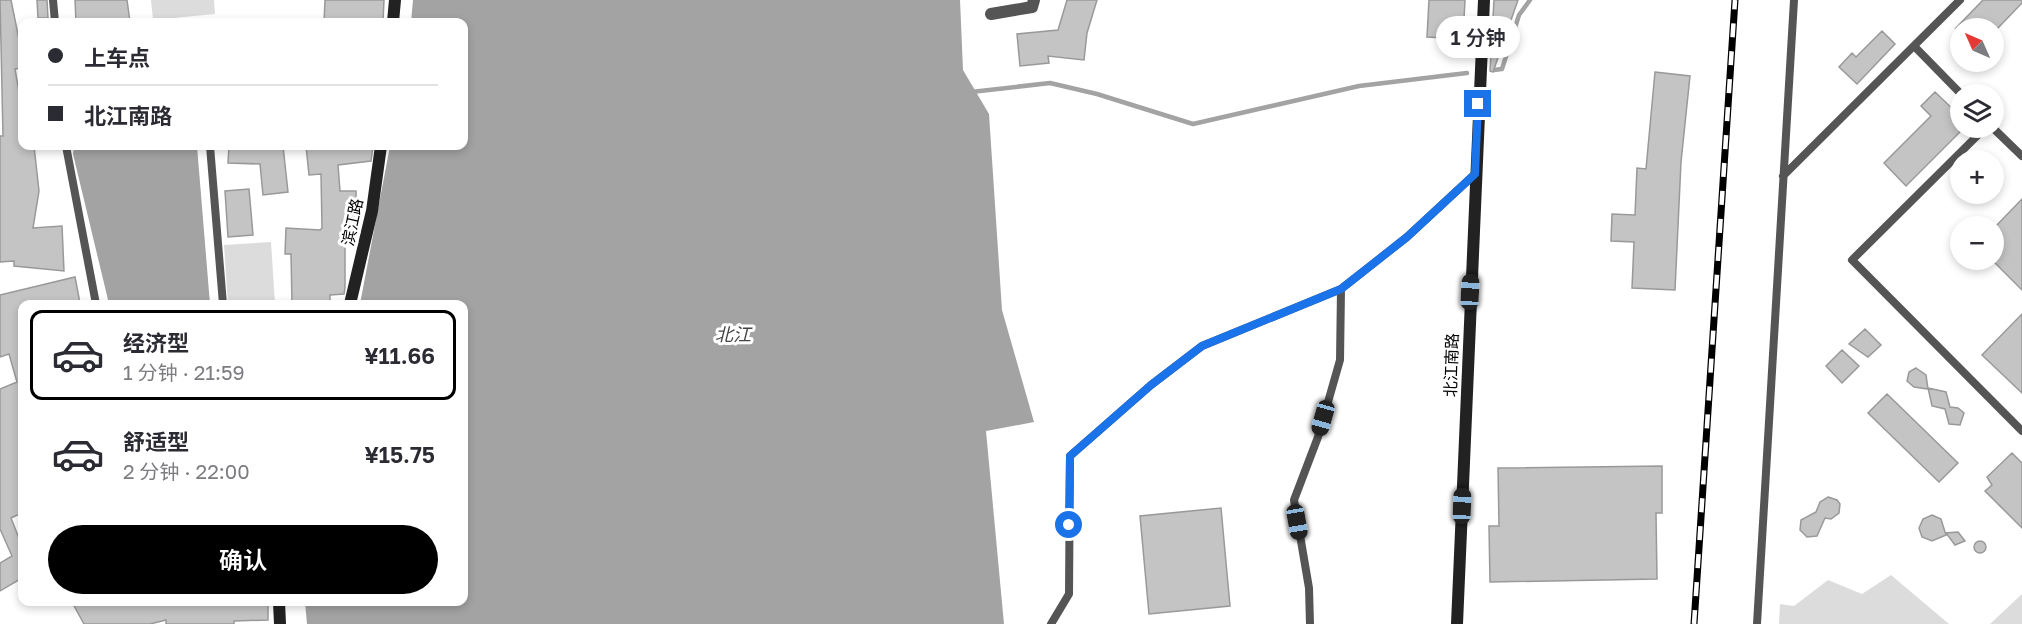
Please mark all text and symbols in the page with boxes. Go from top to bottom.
callout: 1 分钟 [1436,17,1520,59]
north arrow [1950,18,2004,72]
map controls [1950,18,2004,270]
text: 1 分钟 [1450,25,1506,49]
text: 上车点 [84,44,150,71]
button: layers [1950,84,2004,138]
route end [1464,90,1491,117]
text: 北江南路 [84,102,172,129]
button: + [1950,150,2004,204]
street label: 滨江路 [337,196,367,248]
button: − [1950,216,2004,270]
car [1460,274,1480,310]
water label: 北江 [715,323,753,345]
icon: car [51,328,105,382]
text: 经济型 [123,329,189,356]
street label: 北江南路 [1440,333,1462,397]
text: ¥11.66 [364,342,435,369]
text: 1 分钟 · 21:59 [123,360,245,384]
car [1309,398,1337,438]
icon: car [51,427,105,481]
text: 舒适型 [123,428,189,455]
text: ¥15.75 [365,441,435,468]
text: 2 分钟 · 22:00 [123,459,250,483]
car [1452,488,1472,524]
car [1285,503,1309,541]
route start [1055,511,1082,538]
button: 确认 [48,525,438,594]

